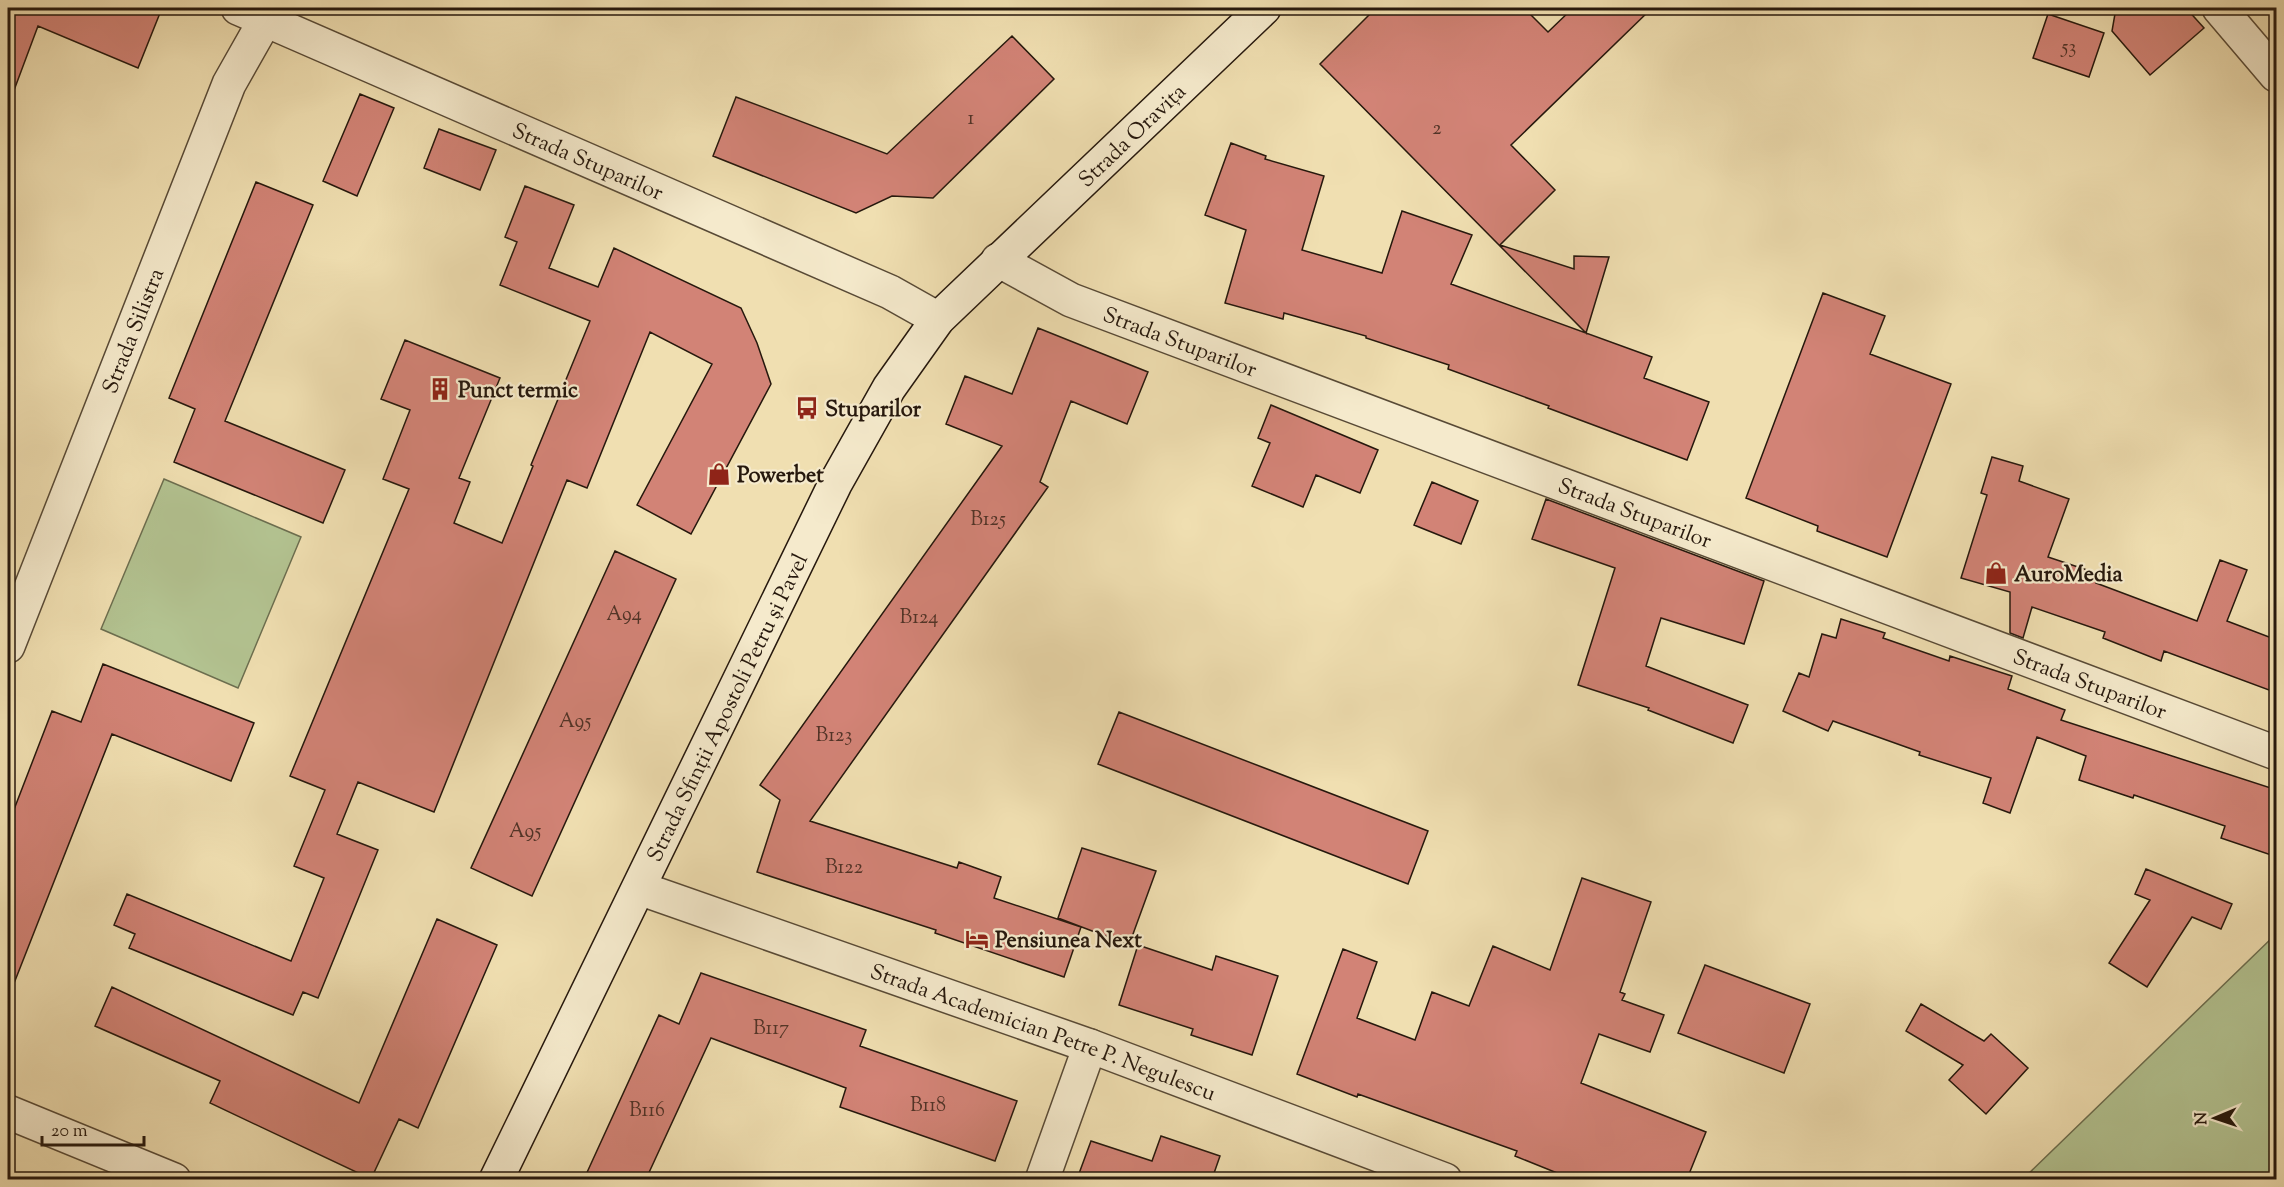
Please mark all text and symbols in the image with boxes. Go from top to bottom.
house number: 53 [2061,34,2076,63]
street label: Strada Oravița [1072,78,1194,196]
house number: 1 [968,105,975,134]
house number: 2 [1432,115,1442,144]
street label: Strada Stuparilor [506,116,668,210]
street label: Strada Silistra [96,264,174,399]
street label: Strada Stuparilor [1098,300,1261,387]
building icon: Punct termic [427,376,453,402]
place label: Punct termic [458,376,578,408]
bus stop icon: Stuparilor [794,395,820,421]
place label: Stuparilor [825,395,922,427]
shop icon: Powerbet [706,461,732,487]
place label: Powerbet [737,461,824,493]
street label: Strada Stuparilor [1553,471,1716,558]
house number: B125 [970,506,1006,535]
street label: Strada Sfinții Apostoli Petru și Pavel [640,549,818,868]
shop icon: AuroMedia [1983,560,2009,586]
place label: AuroMedia [2014,560,2124,592]
house number: A94 [606,601,642,630]
house number: B124 [900,604,938,633]
street label: Strada Stuparilor [2008,642,2171,729]
house number: A95 [559,708,591,737]
house number: B123 [816,722,852,751]
house number: A95 [509,818,541,847]
house number: B122 [825,854,863,883]
hotel icon: Pensiunea Next [964,926,990,952]
place label: Pensiunea Next [995,926,1142,958]
street label: Strada Academician Petre P. Negulescu [865,957,1220,1111]
house number: B117 [753,1015,789,1044]
north arrow [2185,1088,2245,1148]
house number: B118 [910,1092,946,1121]
house number: B116 [629,1097,665,1126]
scale bar [42,1109,144,1147]
text: N [2191,1111,2214,1125]
text: 20 m [51,1119,88,1145]

